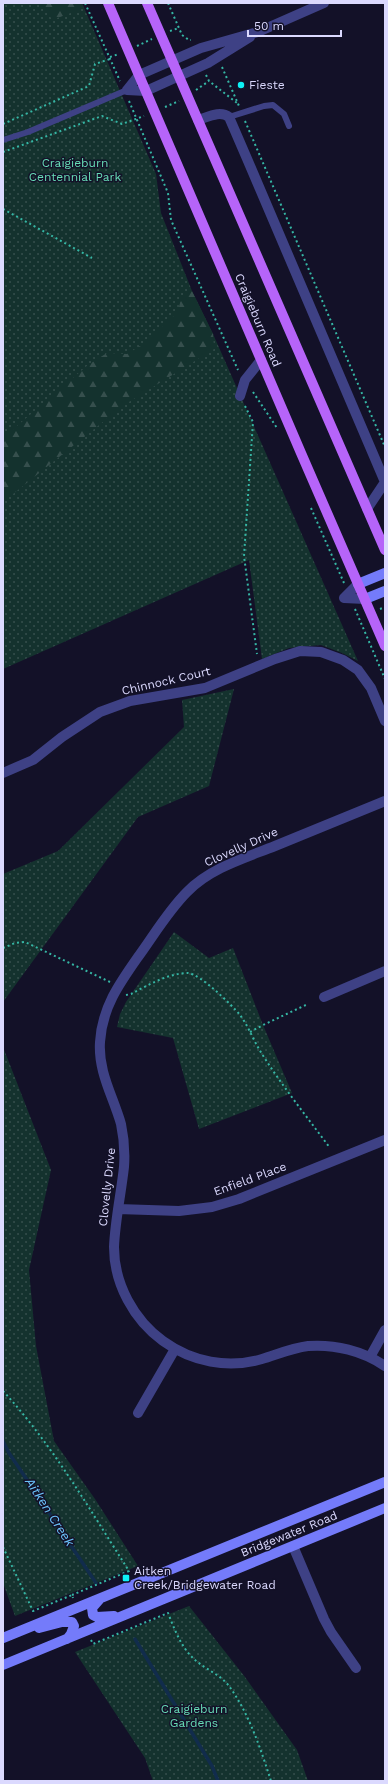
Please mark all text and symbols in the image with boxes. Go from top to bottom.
scale bar [248,12,341,38]
text: 50 m [254,19,284,33]
place label: Fieste [249,78,285,92]
marker: Fieste [236,80,246,90]
park label: Craigieburn Centennial Park [29,156,121,184]
street label: Craigieburn Road [232,271,284,369]
street label: Chinnock Court [120,664,212,698]
street label: Clovelly Drive [202,824,280,869]
street label: Clovelly Drive [96,1147,118,1227]
street label: Enfield Place [212,1159,288,1199]
water label: Aitken Creek [22,1474,78,1550]
street label: Bridgewater Road [239,1508,339,1560]
place label: Aitken Creek/Bridgewater Road [134,1564,276,1592]
marker: Aitken Creek/Bridgewater Road [121,1573,131,1583]
park label: Craigieburn Gardens [161,1702,227,1730]

